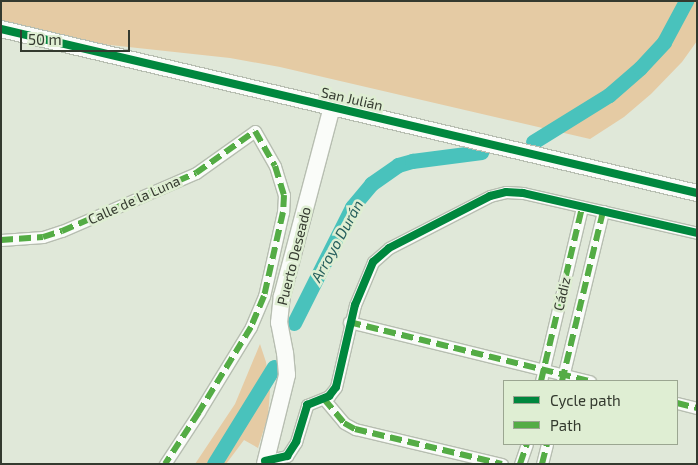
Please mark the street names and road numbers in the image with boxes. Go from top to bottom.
street label: San Julián [319,84,385,114]
street label: Calle de la Luna [85,172,183,228]
street label: Puerto Deseado [274,205,314,307]
street label: Cádiz [550,275,574,313]

